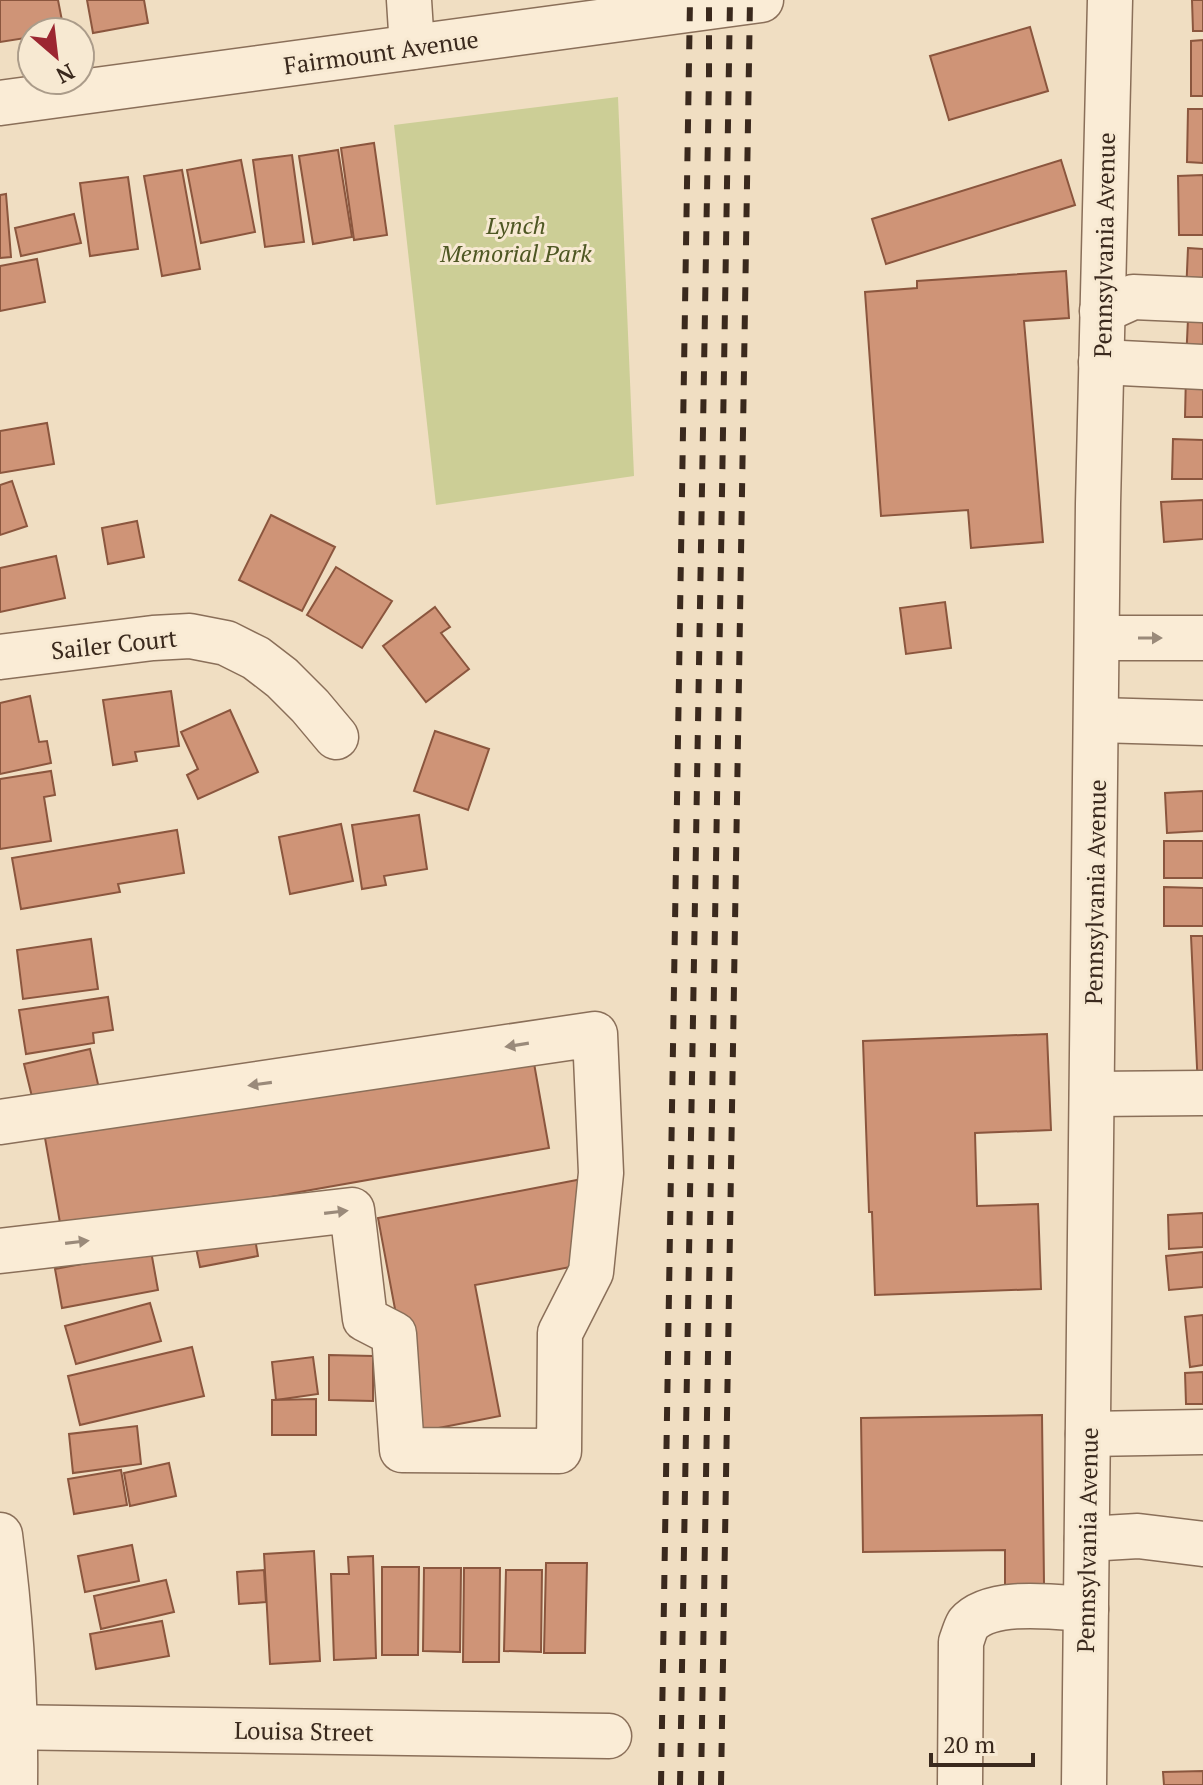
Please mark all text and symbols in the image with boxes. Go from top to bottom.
north arrow [16,16,96,96]
street label: Fairmount Avenue [281,22,481,82]
text: N [51,57,80,91]
street label: Pennsylvania Avenue [1086,132,1122,358]
park label: Lynch Memorial Park [439,209,592,269]
street label: Sailer Court [49,621,179,667]
one-way arrow [1138,632,1163,644]
street label: Pennsylvania Avenue [1077,779,1113,1005]
one-way arrow [505,1039,530,1052]
one-way arrow [247,1078,272,1091]
one-way arrow [324,1205,349,1218]
one-way arrow [65,1235,90,1248]
street label: Pennsylvania Avenue [1069,1427,1105,1653]
street label: Louisa Street [234,1714,374,1748]
scale bar [931,1717,1033,1767]
text: 20 m [943,1728,995,1760]

